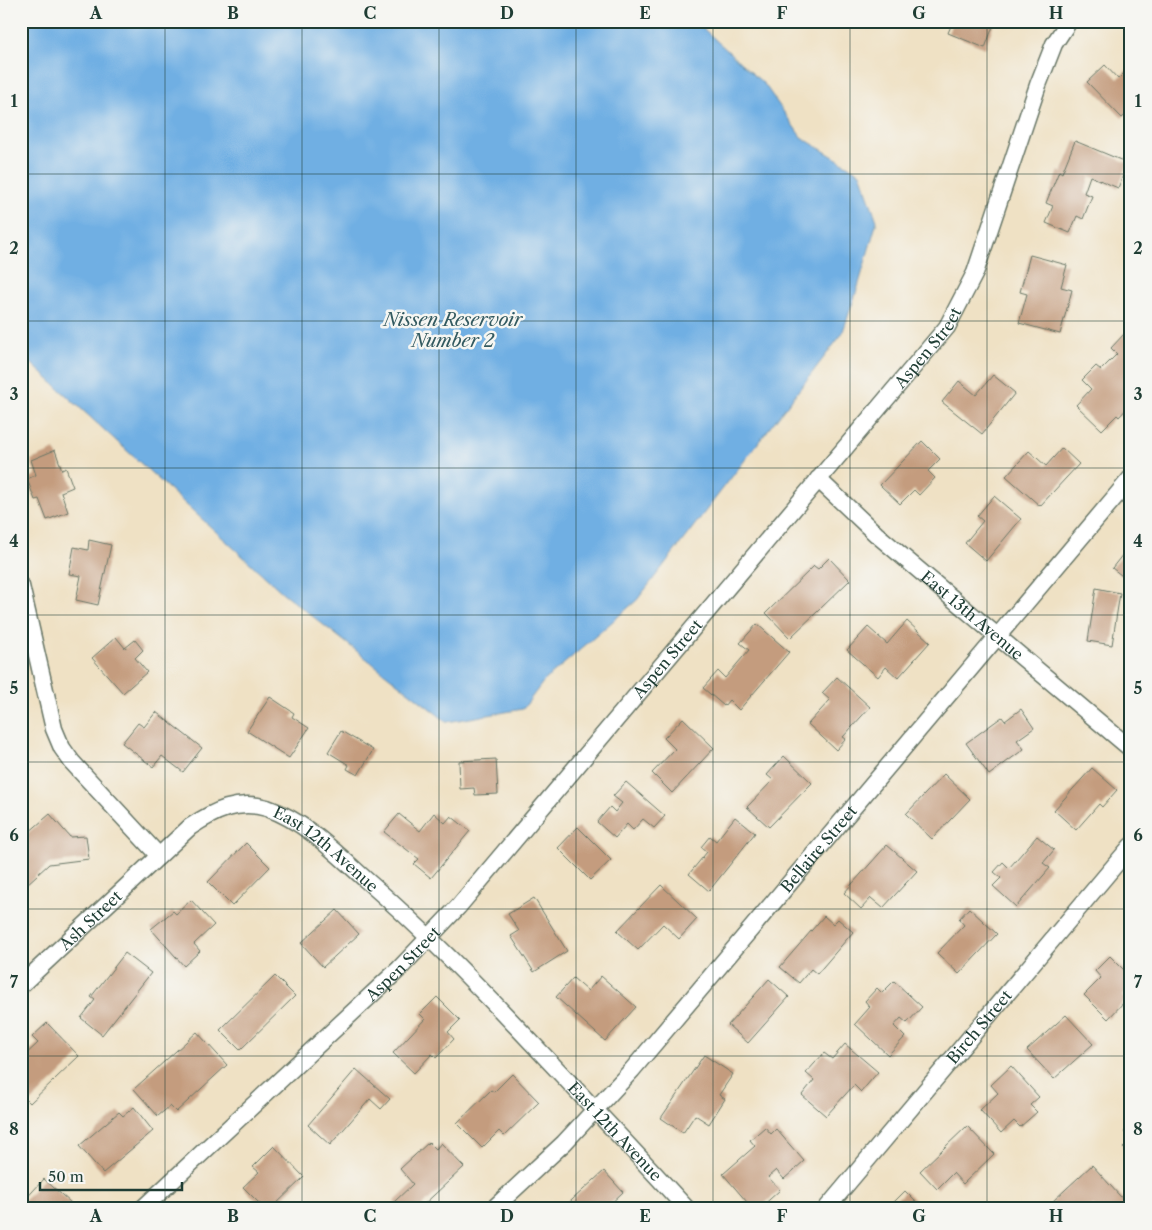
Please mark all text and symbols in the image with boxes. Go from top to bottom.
text: A [89,3,103,23]
text: B [227,3,239,23]
text: C [364,3,376,23]
text: D [500,3,514,23]
text: E [639,3,651,23]
text: F [777,3,788,23]
text: G [912,3,926,23]
text: H [1049,3,1063,23]
text: 1 [10,91,18,111]
text: 1 [1134,91,1142,111]
text: 2 [9,238,19,258]
text: 2 [1133,238,1143,258]
street label: Aspen Street [889,304,966,393]
water label: Nissen Reservoir Number 2 [382,309,524,352]
text: 3 [9,384,19,404]
text: 3 [1133,384,1143,404]
text: 4 [9,531,19,551]
text: 4 [1133,531,1143,551]
street label: East 13th Avenue [917,566,1028,664]
street label: Aspen Street [628,615,707,703]
text: 5 [10,678,19,698]
text: 5 [1134,678,1143,698]
street label: Bellaire Street [776,801,861,897]
street label: East 12th Avenue [270,802,383,896]
text: 6 [9,825,19,845]
text: 6 [1133,825,1143,845]
street label: Ash Street [54,886,126,955]
street label: Aspen Street [361,922,444,1006]
text: 7 [10,972,19,992]
text: 7 [1134,972,1143,992]
street label: Birch Street [942,985,1016,1068]
street label: East 12th Avenue [564,1078,666,1185]
text: 8 [9,1119,19,1139]
text: 8 [1133,1119,1143,1139]
scale bar [40,1160,182,1192]
text: 50 m [48,1167,84,1186]
text: A [89,1206,103,1226]
text: B [227,1206,239,1226]
text: C [364,1206,376,1226]
text: D [500,1206,514,1226]
text: E [639,1206,651,1226]
text: F [777,1206,788,1226]
text: G [912,1206,926,1226]
text: H [1049,1206,1063,1226]

